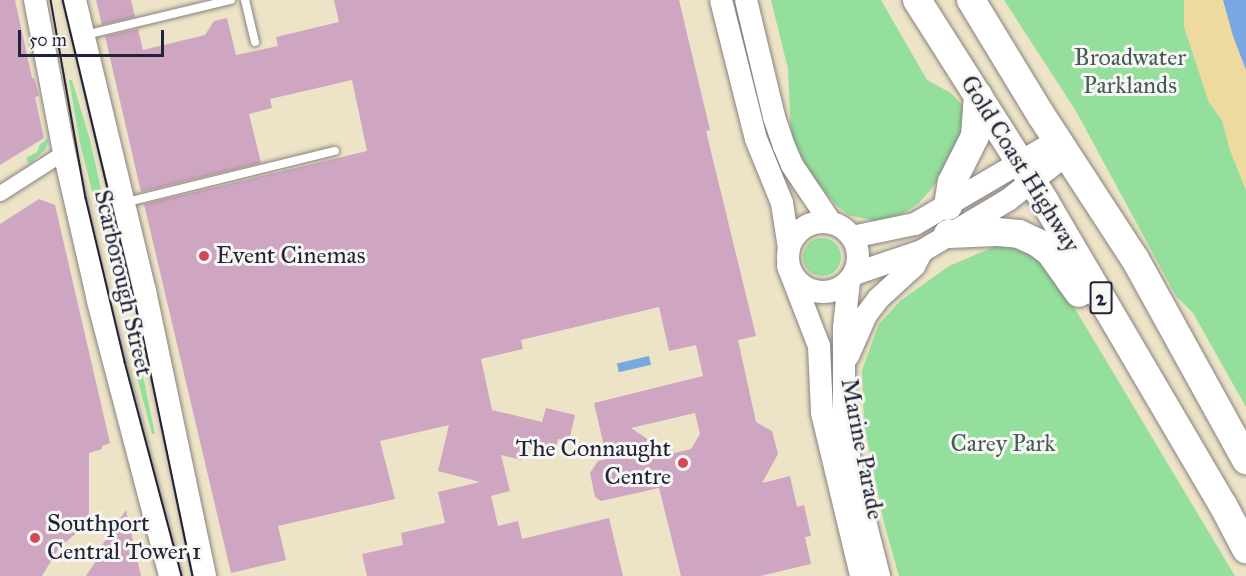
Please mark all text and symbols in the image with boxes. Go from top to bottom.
scale bar [21,18,166,56]
text: 50 m [29,29,67,51]
park label: Broadwater Parklands [1074,44,1186,100]
street label: Gold Coast Highway [954,70,1086,258]
street label: Scarborough Street [88,187,158,379]
place label: Event Cinemas [216,242,365,270]
marker: Event Cinemas [197,249,211,263]
road number: 2 [1089,279,1113,317]
street label: Marine Parade [834,376,890,522]
park label: Carey Park [950,430,1056,458]
place label: The Connaught Centre [516,435,671,491]
marker: The Connaught Centre [676,456,690,470]
place label: Southport Central Tower 1 [47,510,201,566]
marker: Southport Central Tower 1 [28,531,42,545]

